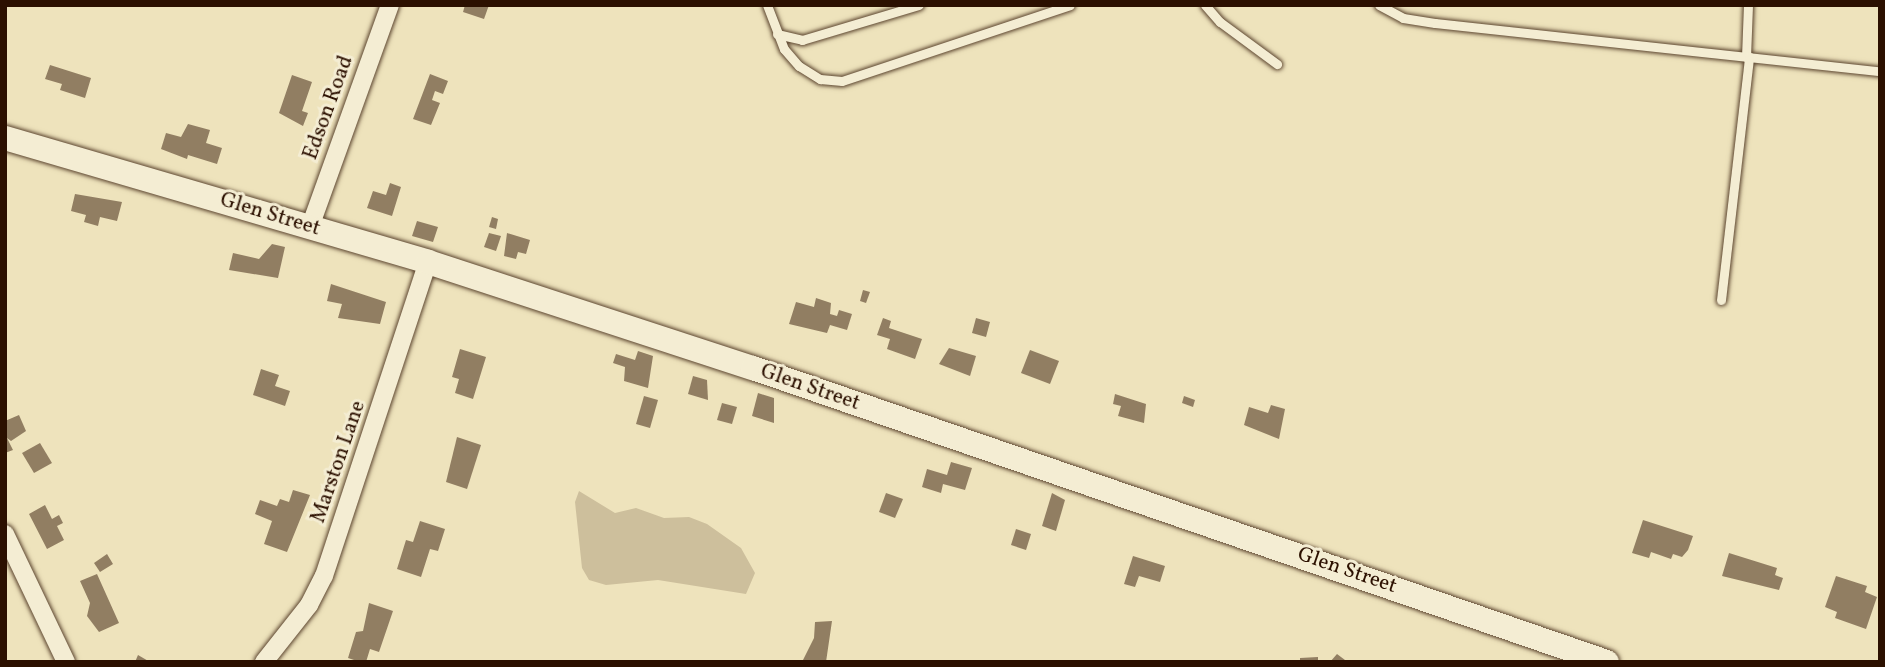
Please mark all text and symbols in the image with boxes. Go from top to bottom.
street label: Edson Road [299,53,359,163]
street label: Glen Street [217,188,323,242]
street label: Glen Street [757,359,863,417]
street label: Marston Lane [306,398,372,526]
street label: Glen Street [1294,542,1400,600]

